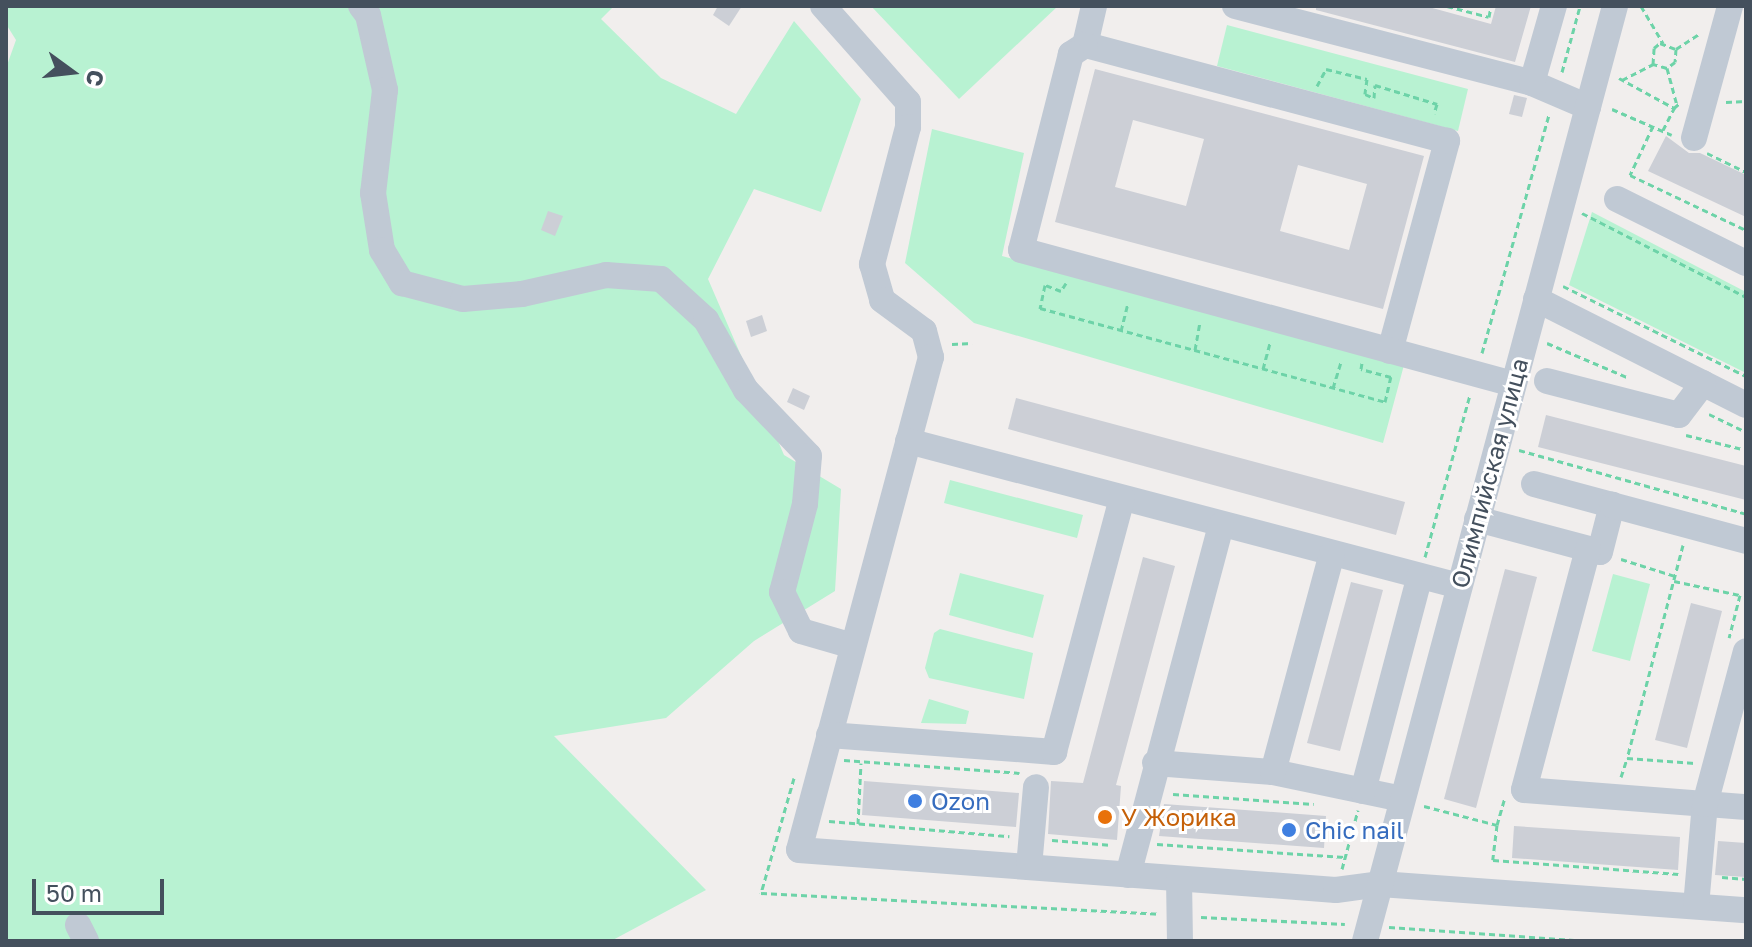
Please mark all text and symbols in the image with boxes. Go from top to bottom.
north arrow [32,32,112,112]
text: С [81,67,111,89]
street label: Олимпийская улица [1444,355,1534,591]
place label: Ozon [931,787,990,815]
marker: Ozon [906,792,924,810]
place label: У Жорика [1121,803,1237,831]
marker: У Жорика [1096,808,1114,826]
place label: Chic nail [1305,816,1404,844]
marker: Chic nail [1280,821,1298,839]
scale bar [36,863,168,913]
text: 50 m [46,878,102,907]

